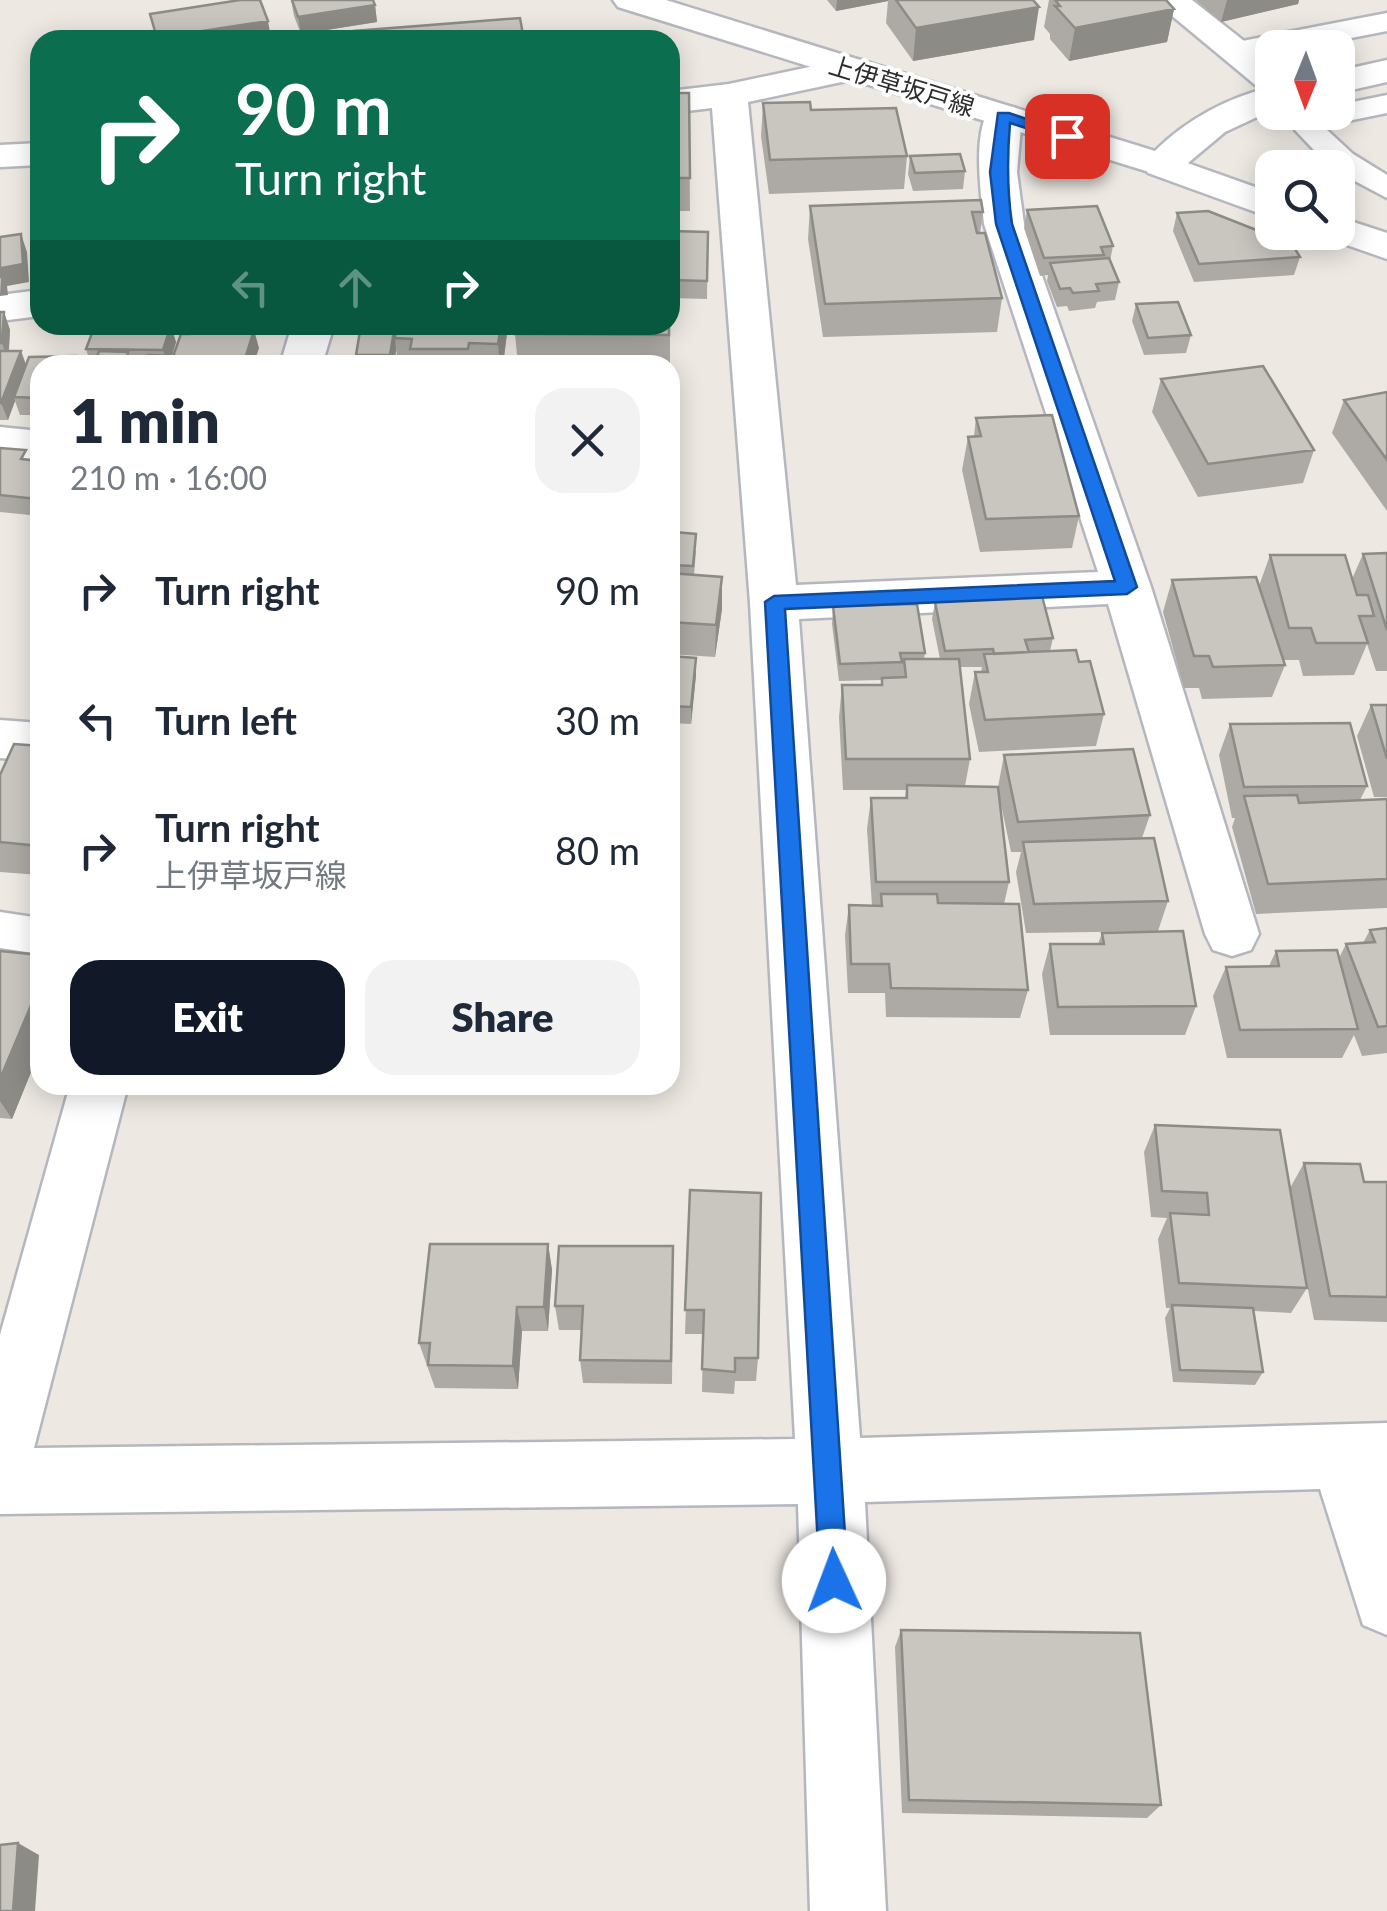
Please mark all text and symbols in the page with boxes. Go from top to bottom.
north arrow [1255,30,1355,130]
map controls [1255,30,1355,250]
street label: 上伊草坂戸線 [826,49,978,121]
text: 90 m [235,66,392,150]
icon: right [70,70,200,200]
pin [1025,94,1110,179]
icon: arrive [1040,109,1095,164]
button: search [1255,150,1355,250]
text: Turn right [235,151,426,205]
icon: left [223,260,278,315]
icon: ahead [328,260,383,315]
icon: right [433,260,488,315]
text: 1 min [70,384,220,456]
button: close [535,388,640,493]
text: 210 m · 16:00 [70,458,267,497]
icon: right [70,563,125,618]
text: Turn right [155,567,320,613]
text: 90 m [555,567,640,613]
icon: left [70,693,125,748]
text: Turn left [155,697,297,743]
text: 30 m [555,697,640,743]
text: Turn right [155,804,320,850]
icon: right [70,823,125,878]
text: 80 m [555,827,640,873]
text: 上伊草坂戸線 [155,855,347,894]
button: Exit [70,960,345,1075]
button: Share [365,960,640,1075]
position arrow [782,1529,886,1633]

